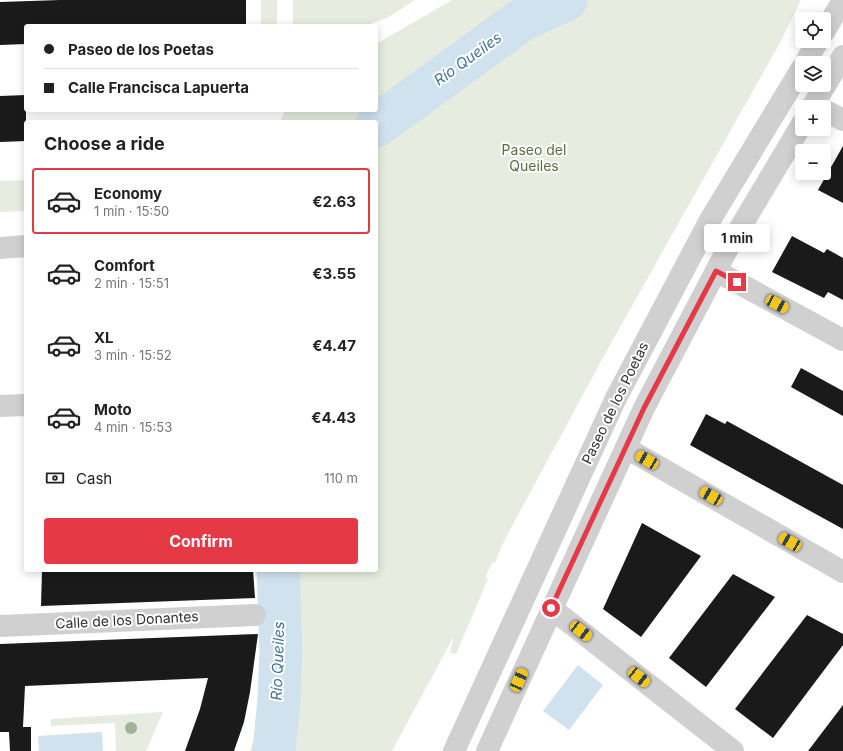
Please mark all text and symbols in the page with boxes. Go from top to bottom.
map controls [795,12,831,180]
button: locate [795,12,831,48]
water label: Río Queiles [430,28,505,90]
text: Paseo de los Poetas [68,40,214,59]
button: layers [795,56,831,92]
text: Calle Francisca Lapuerta [68,78,249,97]
button: + [795,100,831,136]
text: Choose a ride [44,133,165,154]
park label: Paseo del Queiles [502,141,566,174]
button: − [795,144,831,180]
icon: car [46,183,82,219]
text: Economy [94,184,162,203]
text: €2.63 [312,192,356,211]
text: 1 min · 15:50 [94,203,169,219]
callout: 1 min [704,224,770,252]
text: 1 min [721,230,753,246]
icon: car [46,255,82,291]
text: Comfort [94,256,155,275]
text: €3.55 [312,264,356,283]
route end [728,273,746,291]
text: 2 min · 15:51 [94,275,169,291]
car [764,293,790,315]
icon: car [46,327,82,363]
text: XL [94,328,114,347]
text: €4.47 [312,336,356,355]
street label: Paseo de los Poetas [578,339,652,467]
text: 3 min · 15:52 [94,347,172,363]
icon: car [46,399,82,435]
text: Moto [94,400,132,419]
text: €4.43 [311,408,356,427]
text: 4 min · 15:53 [94,419,172,435]
car [634,449,660,471]
icon: cash [44,467,66,489]
text: Cash [76,469,112,488]
text: 110 m [324,470,358,486]
car [698,485,724,507]
button: Confirm [44,518,358,564]
car [777,531,803,553]
route start [542,599,560,617]
street label: Calle de los Donantes [55,607,199,632]
car [568,619,594,643]
water label: Río Queiles [267,621,288,701]
car [626,665,652,689]
car [509,667,529,693]

